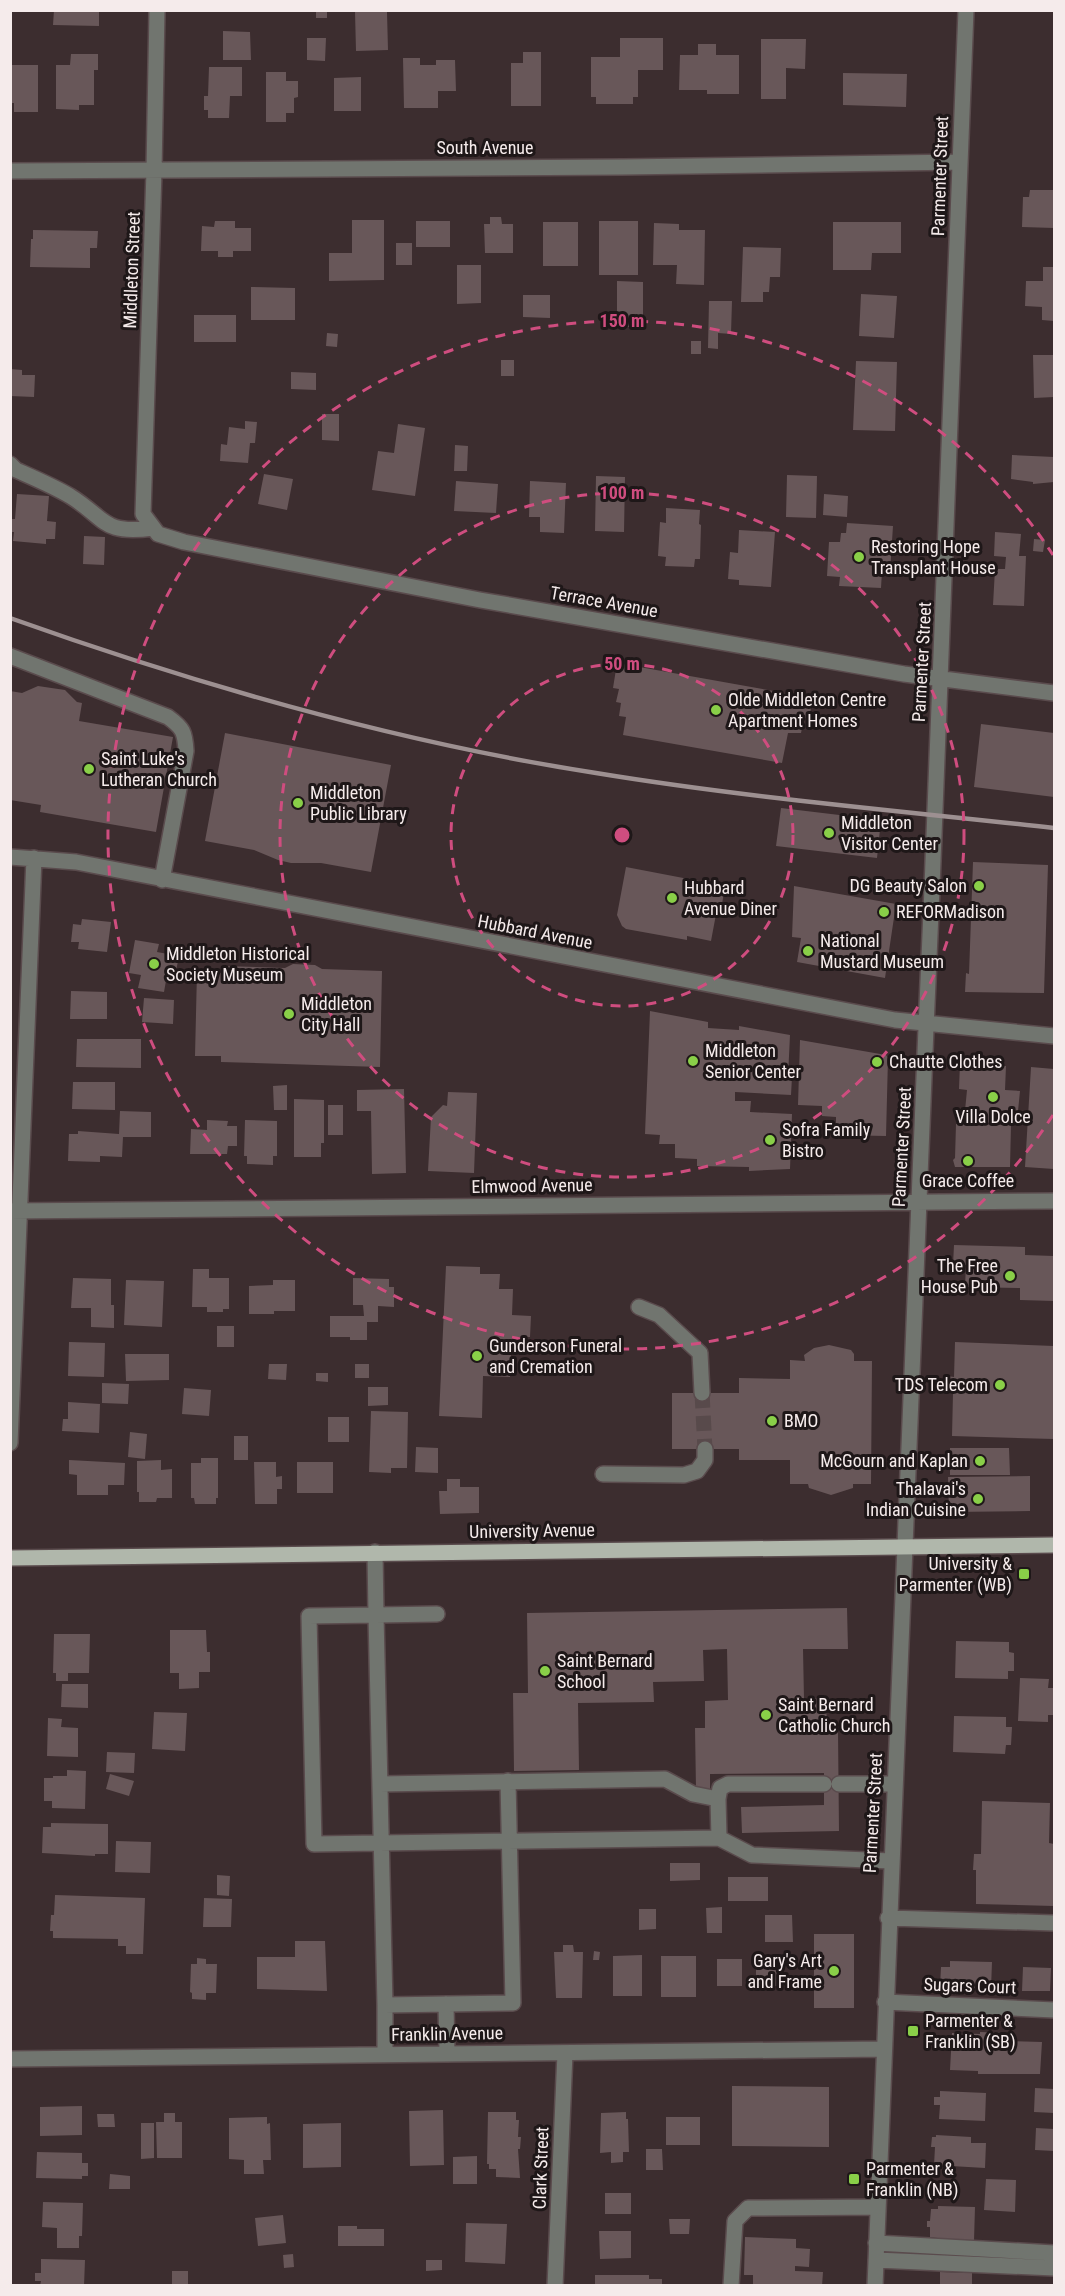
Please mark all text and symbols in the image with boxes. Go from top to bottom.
street label: Parmenter Street [927,116,952,236]
street label: South Avenue [436,137,534,158]
street label: Middleton Street [119,211,144,329]
text: 150 m [600,310,644,331]
text: 100 m [600,482,644,503]
place label: Restoring Hope Transplant House [871,536,996,578]
marker: Restoring Hope Transplant House [852,550,866,564]
street label: Terrace Avenue [549,582,660,621]
street label: Parmenter Street [908,601,935,723]
text: 50 m [604,653,640,674]
place label: Olde Middleton Centre Apartment Homes [728,689,886,731]
marker: Olde Middleton Centre Apartment Homes [709,703,723,717]
place label: Saint Luke's Lutheran Church [101,748,217,790]
marker: Saint Luke's Lutheran Church [82,762,96,776]
place label: Middleton Public Library [310,782,407,824]
marker: Middleton Public Library [291,796,305,810]
place label: Middleton Visitor Center [841,812,938,854]
centre of rings [612,825,632,845]
marker: Middleton Visitor Center [822,826,836,840]
place label: DG Beauty Salon [850,875,967,896]
place label: Hubbard Avenue Diner [684,877,778,919]
marker: DG Beauty Salon [972,879,986,893]
marker: Hubbard Avenue Diner [665,891,679,905]
place label: REFORMadison [896,901,1005,922]
marker: REFORMadison [877,905,891,919]
street label: Hubbard Avenue [476,910,594,953]
place label: National Mustard Museum [820,930,944,972]
place label: Middleton Historical Society Museum [166,943,310,985]
marker: National Mustard Museum [801,944,815,958]
marker: Middleton Historical Society Museum [147,957,161,971]
place label: Middleton City Hall [301,993,372,1035]
marker: Middleton City Hall [282,1007,296,1021]
place label: Middleton Senior Center [705,1040,801,1082]
place label: Chautte Clothes [889,1051,1002,1072]
marker: Middleton Senior Center [686,1054,700,1068]
marker: Chautte Clothes [870,1055,884,1069]
street label: Parmenter Street [888,1086,915,1208]
marker: Villa Dolce [986,1090,1000,1104]
place label: Villa Dolce [955,1106,1031,1127]
place label: Sofra Family Bistro [782,1119,871,1161]
marker: Sofra Family Bistro [763,1133,777,1147]
marker: Grace Coffee [961,1154,975,1168]
place label: Grace Coffee [922,1170,1014,1191]
street label: Elmwood Avenue [471,1174,593,1197]
place label: The Free House Pub [921,1255,998,1297]
marker: The Free House Pub [1003,1269,1017,1283]
place label: Gunderson Funeral and Cremation [489,1335,622,1377]
marker: Gunderson Funeral and Cremation [470,1349,484,1363]
place label: TDS Telecom [895,1374,988,1395]
marker: TDS Telecom [993,1378,1007,1392]
place label: BMO [784,1410,818,1431]
marker: BMO [765,1414,779,1428]
place label: McGourn and Kaplan [820,1450,968,1471]
marker: McGourn and Kaplan [973,1454,987,1468]
place label: Thalavai's Indian Cuisine [866,1478,966,1520]
marker: Thalavai's Indian Cuisine [971,1492,985,1506]
street label: University Avenue [469,1519,595,1542]
place label: University & Parmenter (WB) [899,1553,1012,1596]
marker: University & Parmenter (WB) [1017,1567,1031,1581]
place label: Saint Bernard School [557,1650,653,1692]
marker: Saint Bernard School [538,1664,552,1678]
place label: Saint Bernard Catholic Church [778,1694,891,1736]
marker: Saint Bernard Catholic Church [759,1708,773,1722]
street label: Parmenter Street [859,1752,886,1874]
place label: Gary's Art and Frame [747,1950,822,1992]
marker: Gary's Art and Frame [827,1964,841,1978]
street label: Sugars Court [923,1973,1017,1998]
place label: Parmenter & Franklin (SB) [925,2010,1016,2053]
street label: Franklin Avenue [391,2022,503,2045]
marker: Parmenter & Franklin (SB) [906,2024,920,2038]
street label: Clark Street [529,2126,552,2210]
place label: Parmenter & Franklin (NB) [866,2158,959,2201]
marker: Parmenter & Franklin (NB) [847,2172,861,2186]

